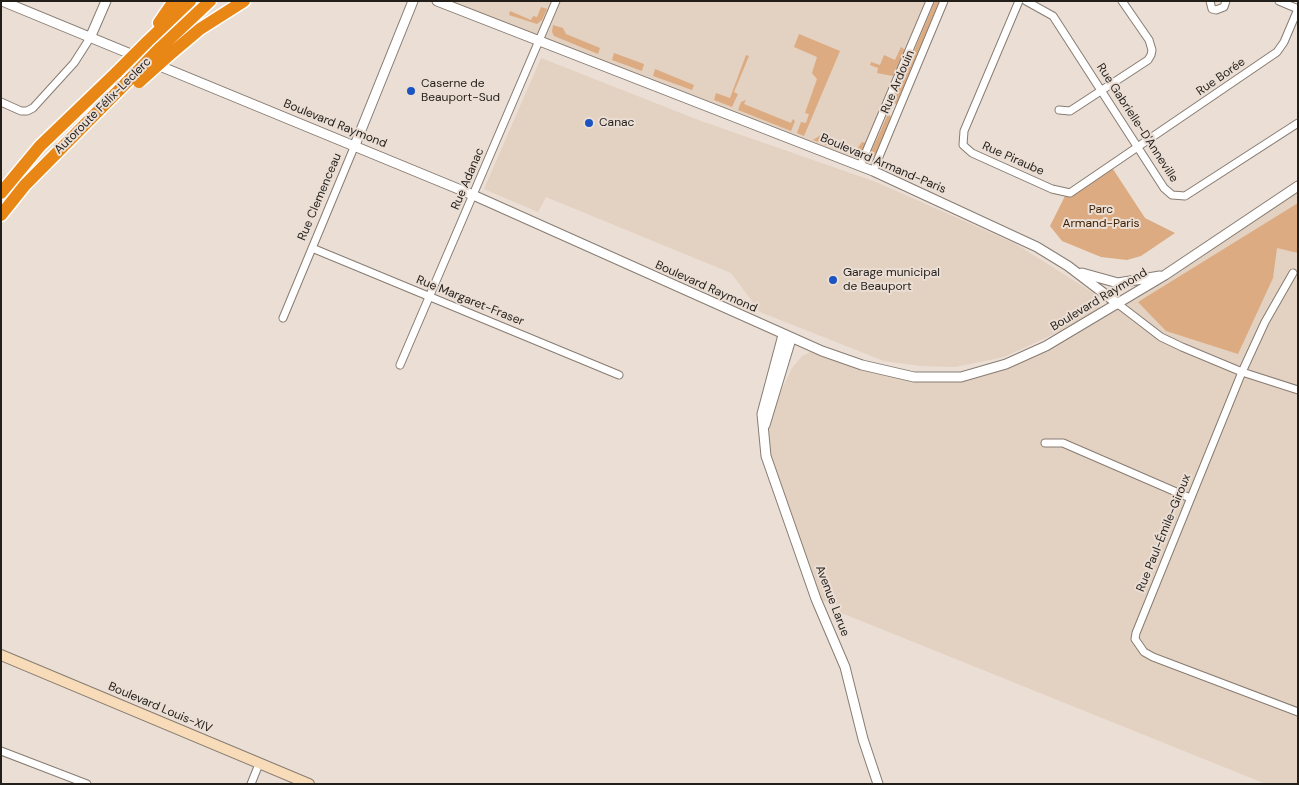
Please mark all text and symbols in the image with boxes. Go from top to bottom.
street label: Rue Ardouin [878,48,918,116]
street label: Autoroute Félix-Leclerc [52,55,154,157]
street label: Rue Borée [1194,55,1248,99]
street label: Rue Gabrielle-D'Anneville [1093,61,1181,185]
place label: Caserne de Beauport-Sud [421,77,500,105]
marker: Caserne de Beauport-Sud [405,85,417,97]
street label: Boulevard Raymond [281,97,389,151]
place label: Canac [599,116,634,130]
marker: Canac [583,117,595,129]
street label: Boulevard Armand-Paris [818,131,948,197]
street label: Rue Piraube [980,139,1046,179]
street label: Rue Adanac [448,146,488,212]
street label: Rue Clemenceau [295,151,345,243]
park label: Parc Armand-Paris [1062,203,1140,231]
street label: Boulevard Raymond [653,258,759,316]
street label: Boulevard Raymond [1048,265,1150,335]
place label: Garage municipal de Beauport [843,266,940,294]
street label: Rue Margaret-Fraser [414,273,526,329]
marker: Garage municipal de Beauport [827,274,839,286]
street label: Rue Paul-Émile-Giroux [1134,472,1194,594]
street label: Avenue Larue [812,563,852,639]
street label: Boulevard Louis-XIV [106,680,214,736]

